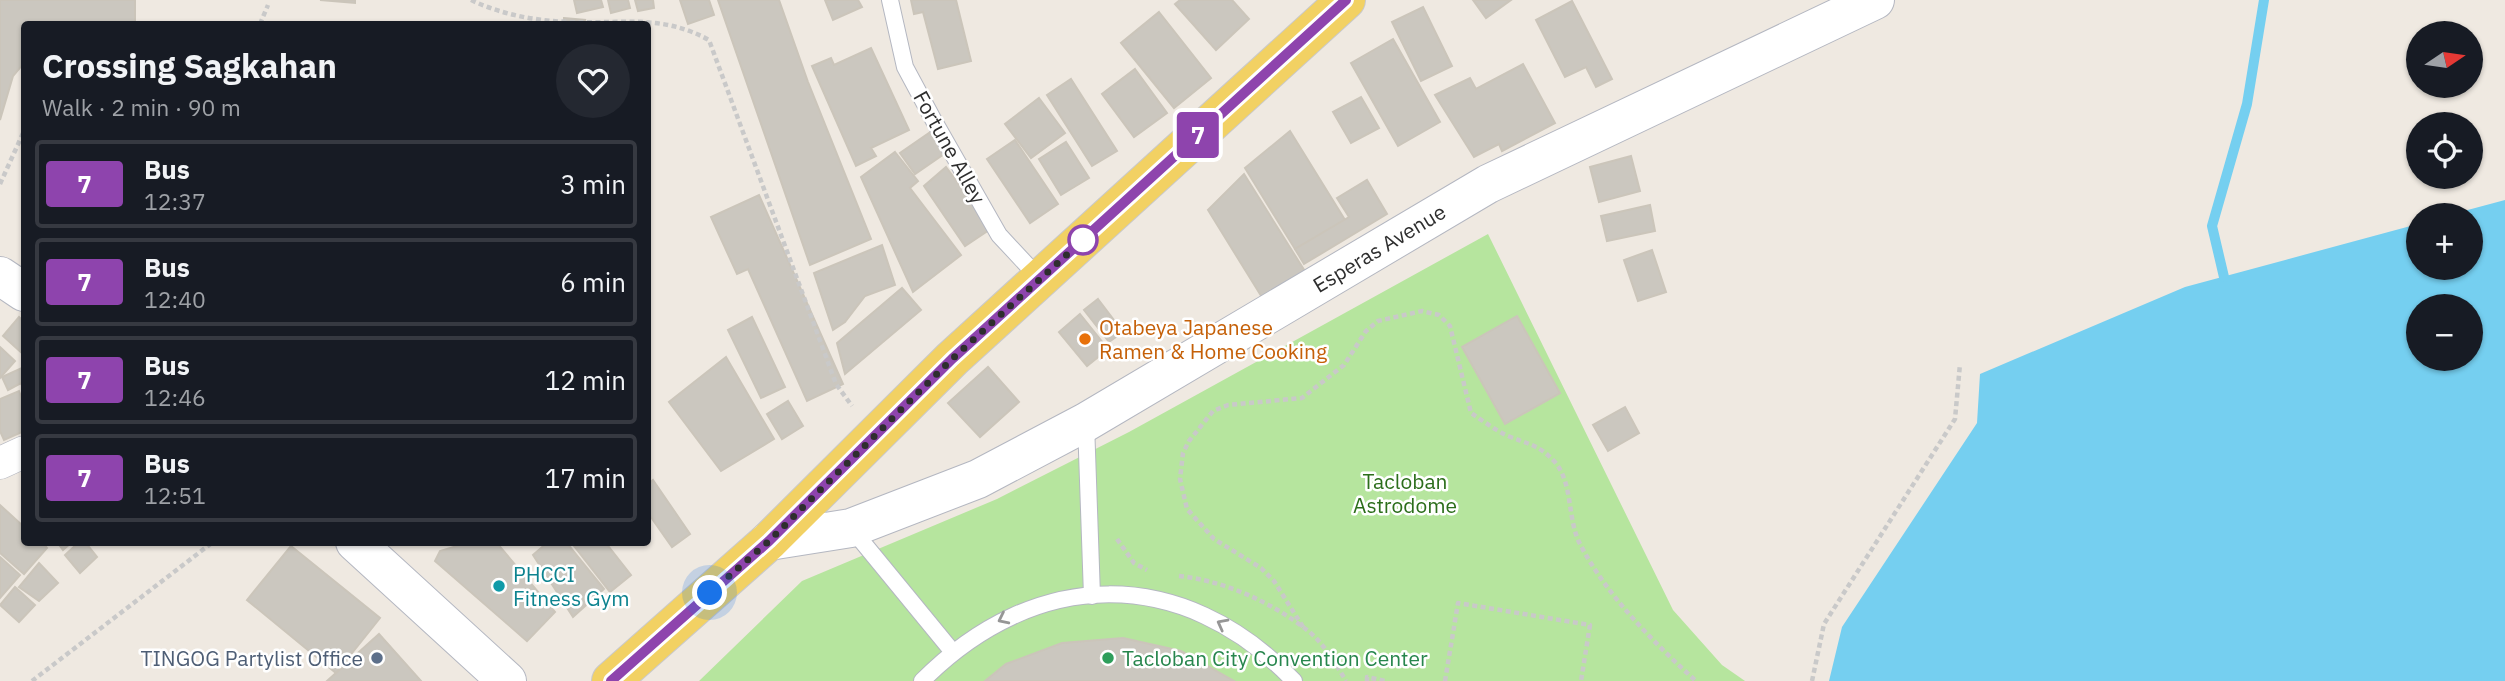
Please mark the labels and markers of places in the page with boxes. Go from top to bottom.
unlabelled marker [1068,225,1098,255]
place label: Otabeya Japanese Ramen & Home Cooking [1099,313,1327,365]
marker: Otabeya Japanese Ramen & Home Cooking [1077,331,1093,347]
place label: PHCCI Fitness Gym [513,560,630,612]
marker: PHCCI Fitness Gym [491,578,507,594]
place label: TINGOG Partylist Office [141,644,363,672]
place label: Tacloban City Convention Center [1122,644,1428,672]
marker: TINGOG Partylist Office [369,650,385,666]
marker: Tacloban City Convention Center [1100,650,1116,666]

